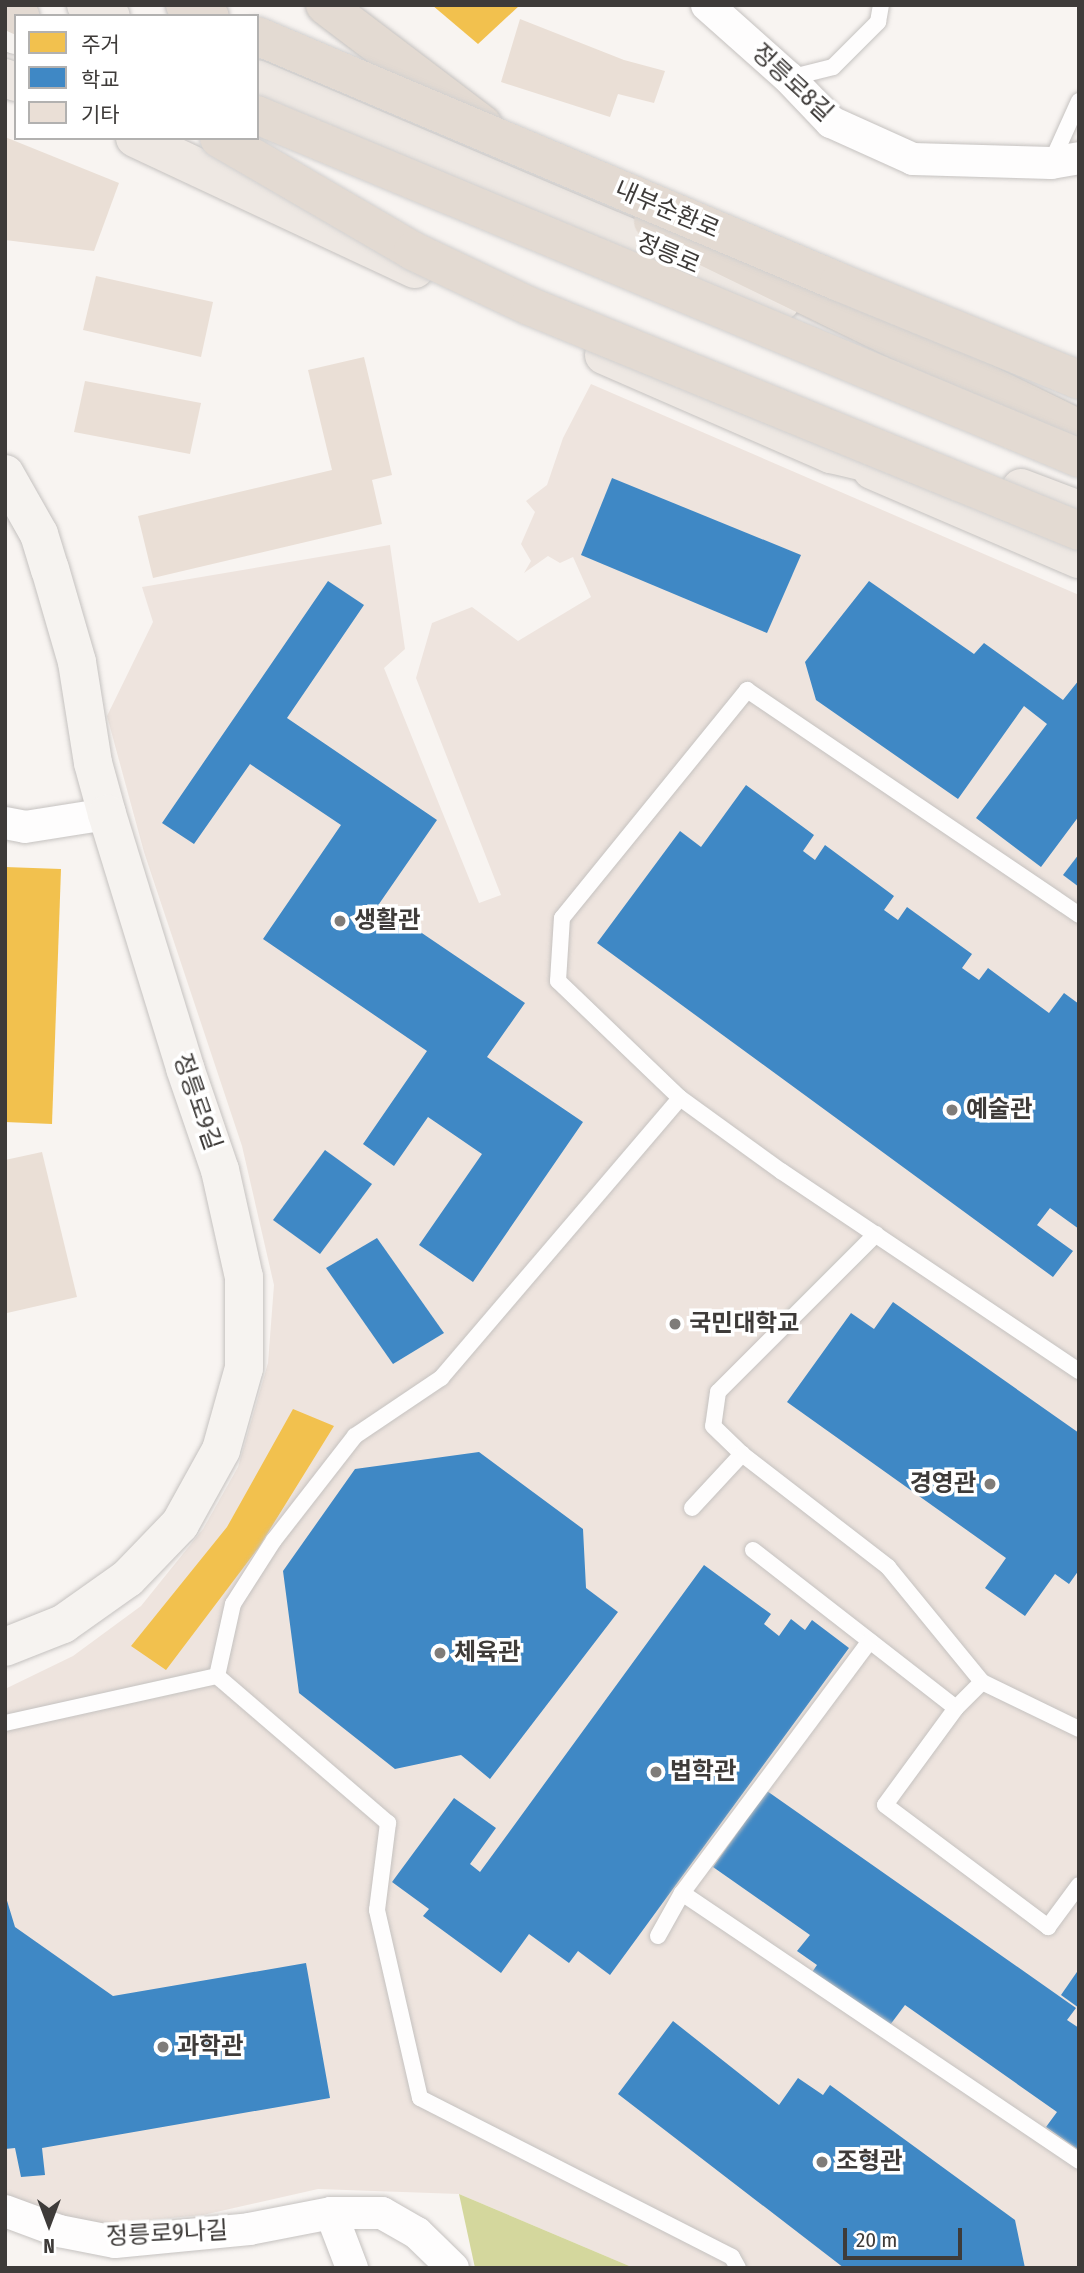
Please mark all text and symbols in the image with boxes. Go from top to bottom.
legend [14,14,259,140]
text: 주거 [81,32,120,58]
street label: 정릉로8길 [745,38,839,128]
text: 학교 [81,67,120,93]
text: 기타 [81,102,120,128]
street label: 내부순환로 [611,175,723,245]
street label: 정릉로 [632,228,704,280]
place label: 생활관 [354,907,420,935]
marker: 생활관 [332,913,348,929]
street label: 정릉로9길 [167,1050,227,1154]
place label: 예술관 [966,1096,1032,1124]
marker: 예술관 [944,1102,960,1118]
place label: 국민대학교 [689,1310,799,1338]
marker: 국민대학교 [667,1316,683,1332]
place label: 경영관 [910,1470,976,1498]
marker: 경영관 [982,1476,998,1492]
place label: 체육관 [454,1639,520,1667]
marker: 체육관 [432,1645,448,1661]
place label: 법학관 [670,1758,736,1786]
marker: 법학관 [648,1764,664,1780]
place label: 과학관 [177,2033,243,2061]
marker: 과학관 [155,2039,171,2055]
place label: 조형관 [836,2148,902,2176]
marker: 조형관 [814,2154,830,2170]
north arrow [14,2189,84,2259]
scale bar [846,2214,965,2258]
street label: 정릉로9나길 [105,2216,229,2252]
text: 20 m [856,2227,897,2253]
text: N [43,2234,55,2257]

